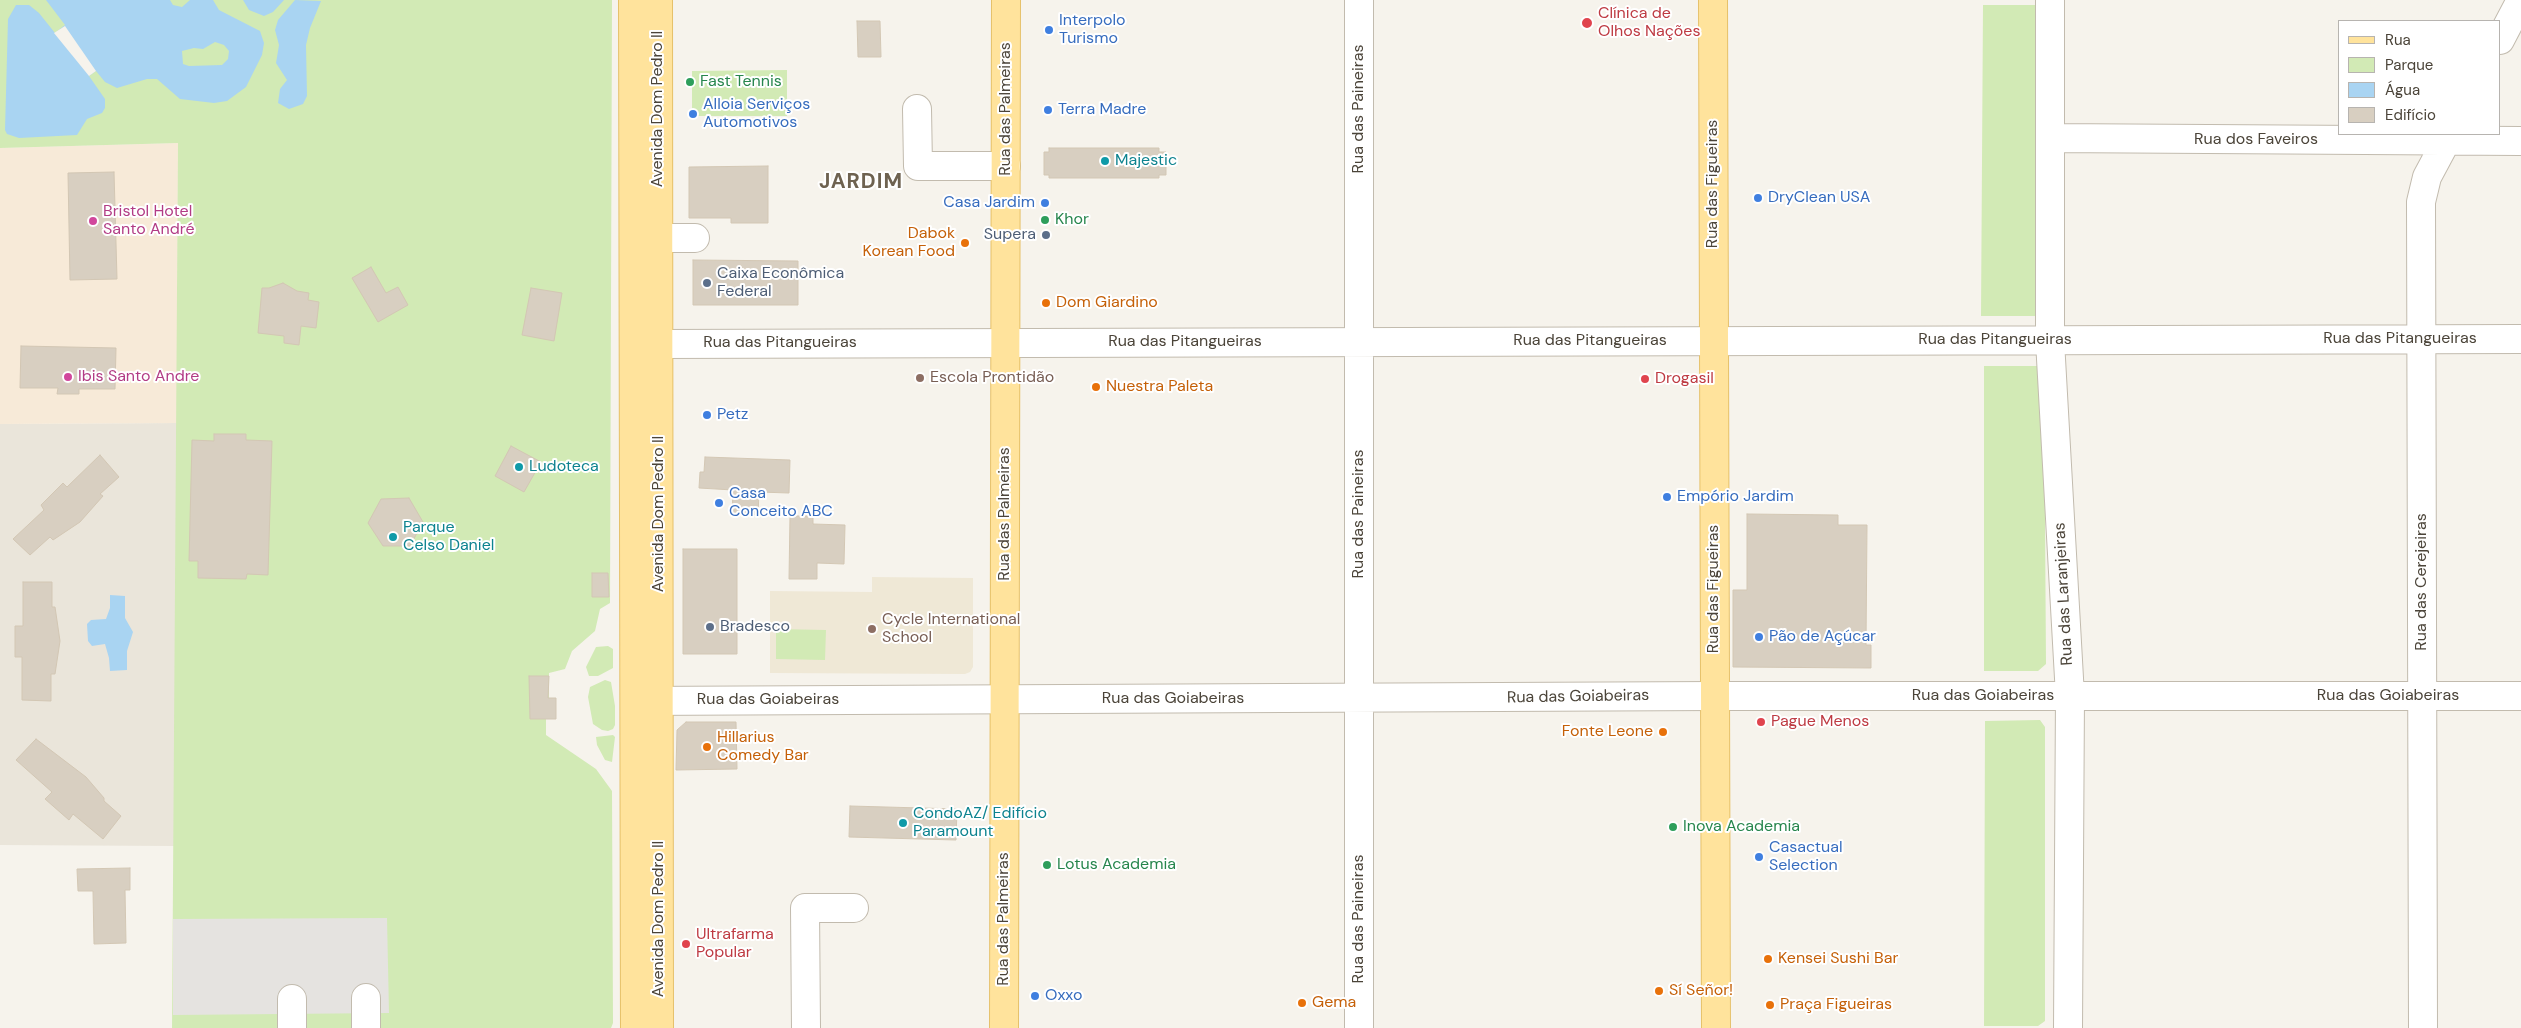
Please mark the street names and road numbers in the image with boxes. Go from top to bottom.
street label: Avenida Dom Pedro II [648,31,668,187]
street label: Rua das Palmeiras [996,42,1016,176]
street label: Rua das Paineiras [1349,45,1369,173]
street label: Rua das Figueiras [1703,120,1723,248]
street label: Rua dos Faveiros [2194,130,2318,150]
street label: Rua das Pitangueiras [2323,329,2477,349]
street label: Rua das Pitangueiras [1918,330,2072,350]
street label: Rua das Pitangueiras [1513,331,1667,351]
street label: Rua das Pitangueiras [1108,332,1262,352]
street label: Rua das Pitangueiras [703,333,857,353]
street label: Avenida Dom Pedro II [649,436,669,592]
street label: Rua das Palmeiras [995,447,1015,581]
street label: Rua das Paineiras [1349,450,1369,578]
street label: Rua das Cerejeiras [2412,513,2432,651]
street label: Rua das Laranjeiras [2051,522,2077,666]
street label: Rua das Figueiras [1704,525,1724,653]
street label: Rua das Goiabeiras [1507,686,1649,708]
street label: Rua das Goiabeiras [1912,686,2054,706]
street label: Rua das Goiabeiras [2317,686,2459,706]
street label: Rua das Goiabeiras [1102,689,1244,709]
street label: Rua das Goiabeiras [697,690,839,710]
street label: Avenida Dom Pedro II [649,841,669,997]
street label: Rua das Palmeiras [994,852,1014,986]
street label: Rua das Paineiras [1349,855,1369,983]

